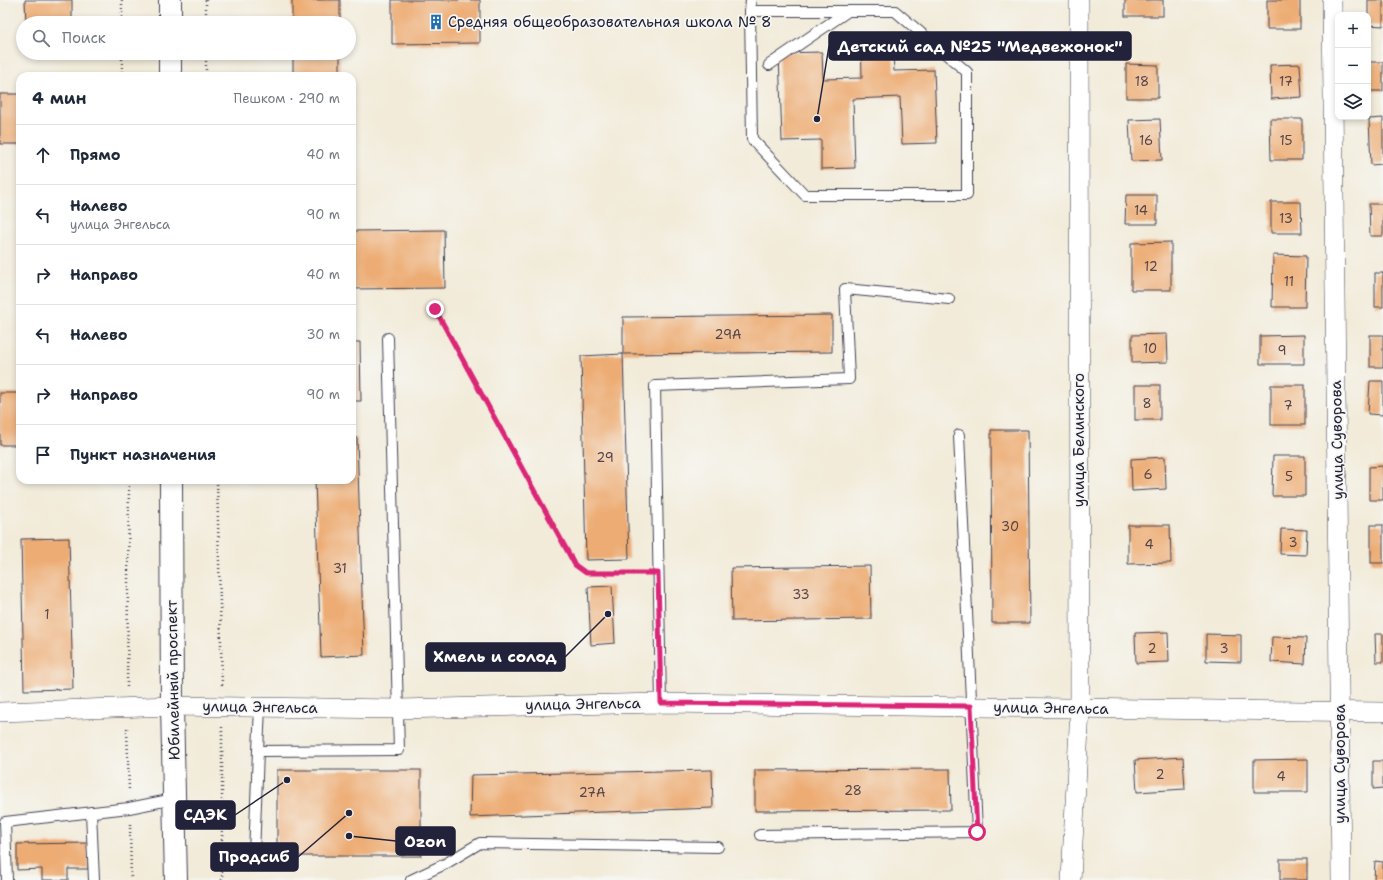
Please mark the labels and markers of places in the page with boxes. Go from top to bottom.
place label: Средняя общеобразовательная школа № 8 [448,12,772,32]
building icon: Средняя общеобразовательная школа № 8 [427,13,445,31]
callout: Детский сад №25 "Медвежонок" [829,32,1131,60]
callout: Хмель и солод [426,643,565,671]
callout: СДЭК [176,801,235,829]
callout: Ozon [396,827,455,855]
callout: Продсиб [211,843,298,871]

